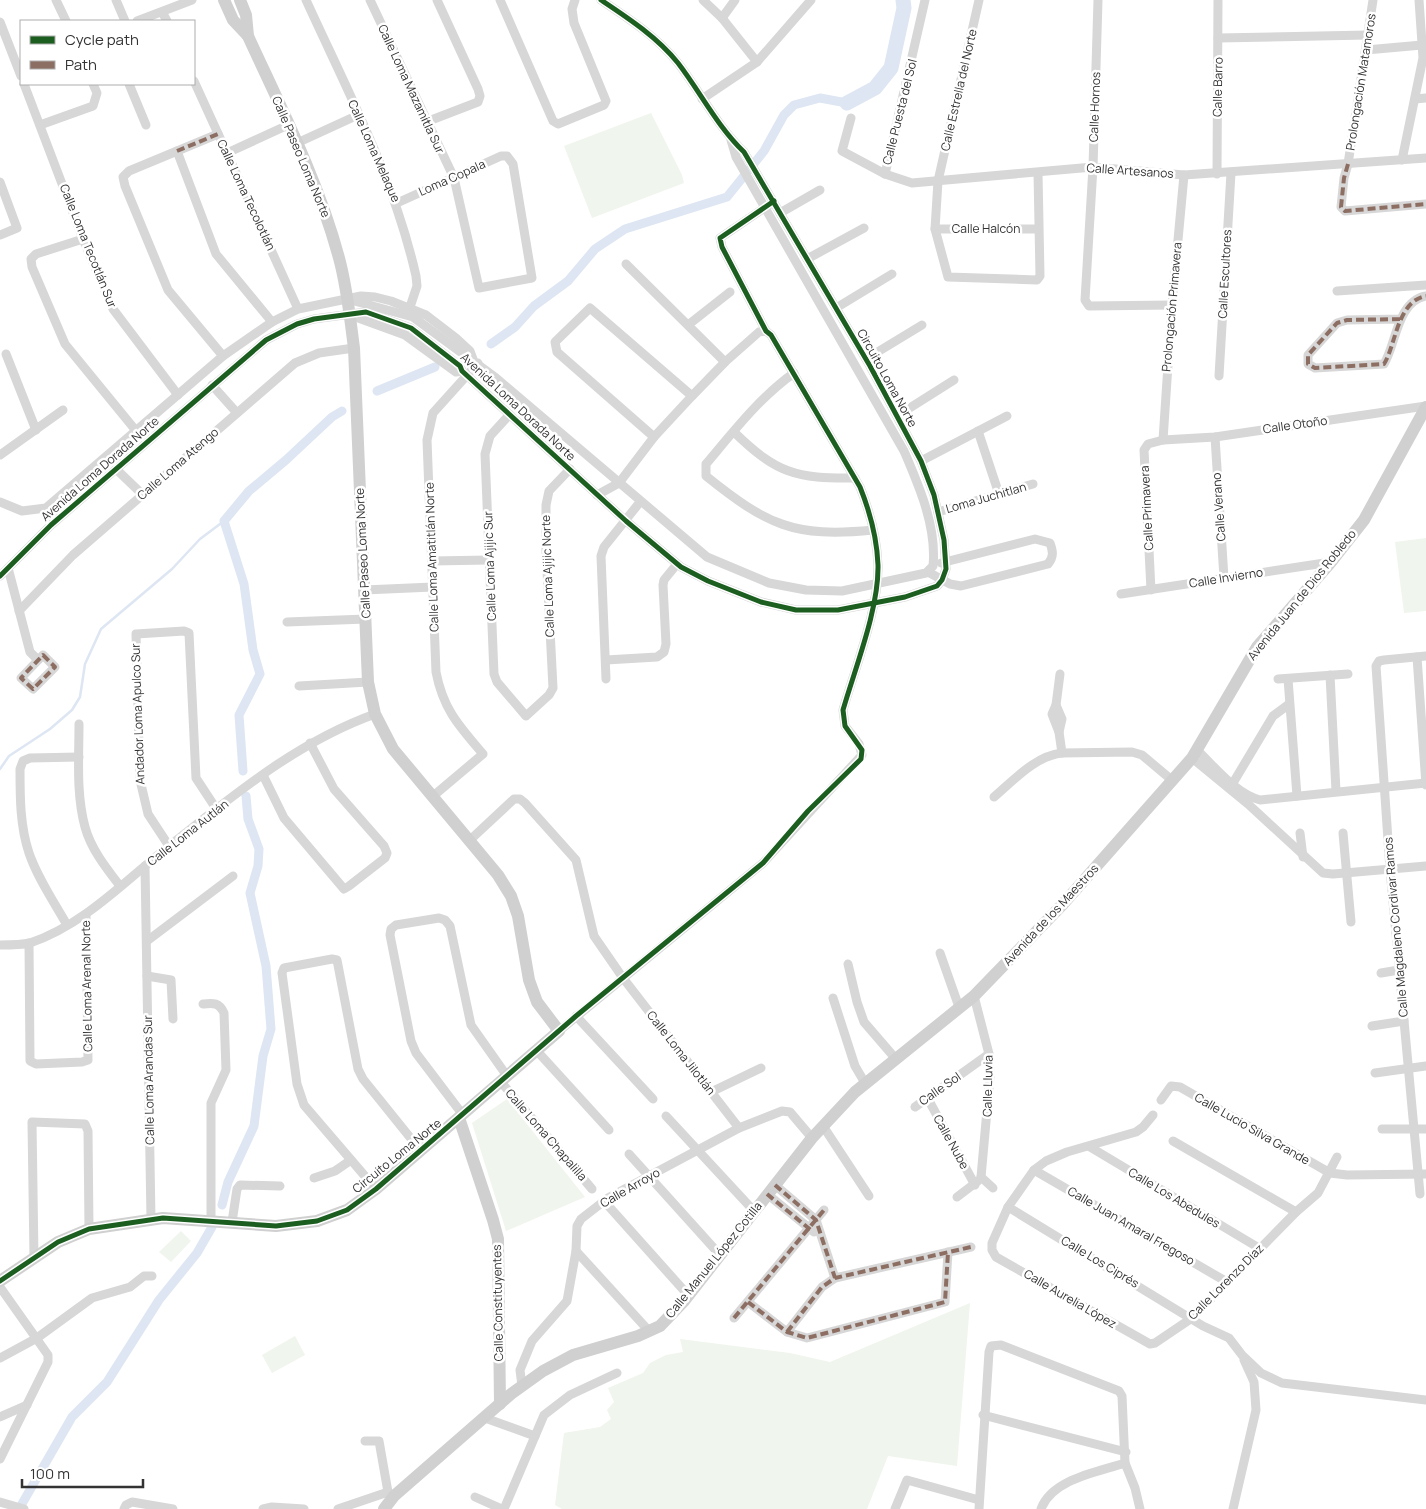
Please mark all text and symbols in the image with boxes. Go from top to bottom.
street label: Prolongación Matamoros [1341,12,1380,152]
legend [20,20,195,85]
street label: Calle Loma Mazamitla Sur [374,21,449,157]
street label: Calle Estrella del Norte [936,27,981,153]
text: Cycle path [65,29,139,50]
text: Path [65,54,97,75]
street label: Calle Puesta del Sol [878,57,921,167]
street label: Calle Barro [1208,57,1227,117]
street label: Calle Hornos [1085,72,1104,142]
street label: Calle Paseo Loma Norte [268,93,335,220]
street label: Calle Loma Melaque [344,97,405,205]
street label: Calle Loma Tecolotlán [213,136,280,253]
street label: Loma Copala [416,155,488,200]
street label: Calle Artesanos [1086,159,1174,182]
street label: Calle Loma Tecotlán Sur [56,181,121,311]
street label: Calle Halcón [952,220,1020,237]
street label: Calle Escultores [1214,229,1235,319]
street label: Prolongación Primavera [1157,242,1186,372]
street label: Circuito Loma Norte [853,326,922,430]
street label: Avenida Loma Dorada Norte [457,349,580,465]
street label: Avenida Loma Dorada Norte [37,412,162,525]
street label: Calle Otoño [1262,412,1328,437]
street label: Calle Loma Atengo [133,423,222,504]
street label: Calle Primavera [1136,465,1157,551]
street label: Calle Verano [1208,472,1229,542]
street label: Loma Juchitlan [944,478,1028,517]
street label: Calle Loma Amatitlán Norte [420,482,443,632]
street label: Calle Paseo Loma Norte [351,487,374,619]
street label: Calle Loma Ajijic Sur [479,510,500,621]
street label: Calle Loma Ajijic Norte [537,515,558,637]
street label: Avenida Juan de Dios Robledo [1243,526,1360,664]
street label: Calle Invierno [1188,563,1264,592]
street label: Andador Loma Apulco Sur [127,642,148,785]
street label: Calle Loma Autlán [144,795,232,870]
street label: Calle Magdaleno Cordivar Ramos [1379,836,1412,1018]
street label: Avenida de los Maestros [999,860,1102,969]
street label: Calle Loma Arenal Norte [77,920,96,1052]
street label: Calle Loma Jilotlán [643,1007,720,1098]
street label: Calle Loma Arandas Sur [139,1014,158,1145]
street label: Calle Lluvia [978,1055,997,1117]
street label: Calle Sol [915,1068,964,1109]
street label: Calle Loma Chapalilla [502,1085,591,1184]
street label: Calle Lucio Silva Grande [1191,1089,1313,1169]
street label: Calle Nube [930,1112,973,1172]
street label: Circuito Loma Norte [349,1114,445,1197]
street label: Calle Los Abedules [1125,1163,1223,1232]
street label: Calle Arroyo [597,1164,663,1212]
street label: Calle Juan Amaral Fregoso [1064,1182,1198,1269]
street label: Calle Manuel López Cotilla [661,1198,766,1321]
street label: Calle Los Ciprés [1058,1232,1142,1292]
street label: Calle Lorenzo Díaz [1184,1240,1267,1323]
street label: Calle Constituyentes [488,1244,507,1362]
street label: Calle Aurelia López [1021,1265,1120,1332]
scale bar [22,1456,144,1488]
text: 100 m [30,1463,70,1484]

